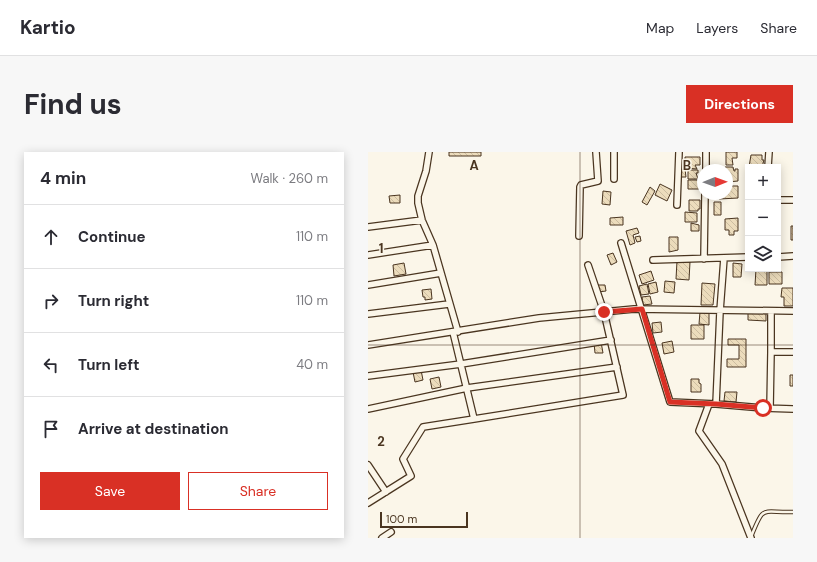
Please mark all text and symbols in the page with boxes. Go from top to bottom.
text: Kartio [20,15,76,40]
text: Map [646,19,674,37]
text: Layers [696,19,738,37]
text: Share [760,19,797,37]
button: Directions [686,85,793,123]
text: Find us [24,86,122,123]
text: A [469,157,479,174]
text: B [683,157,691,174]
north arrow [697,164,733,200]
map controls [745,164,781,272]
button: + [745,164,781,200]
text: 4 min [40,167,86,189]
text: Walk · 260 m [250,170,328,187]
button: − [745,200,781,236]
icon: ahead [40,226,62,248]
text: Continue [78,227,146,247]
text: 110 m [296,228,328,245]
button: layers [745,236,781,272]
text: 1 [379,240,383,257]
icon: right [40,290,62,312]
text: Turn right [78,291,149,311]
text: 110 m [296,292,328,309]
route end [595,303,613,321]
icon: left [40,354,62,376]
text: Turn left [78,355,139,375]
text: 40 m [296,356,328,373]
route start [754,399,772,417]
icon: arrive [40,418,62,440]
text: Arrive at destination [78,419,229,439]
text: 2 [377,433,385,450]
button: Save [40,472,180,510]
button: Share [188,472,328,510]
scale bar [380,510,468,529]
text: 100 m [386,512,417,526]

